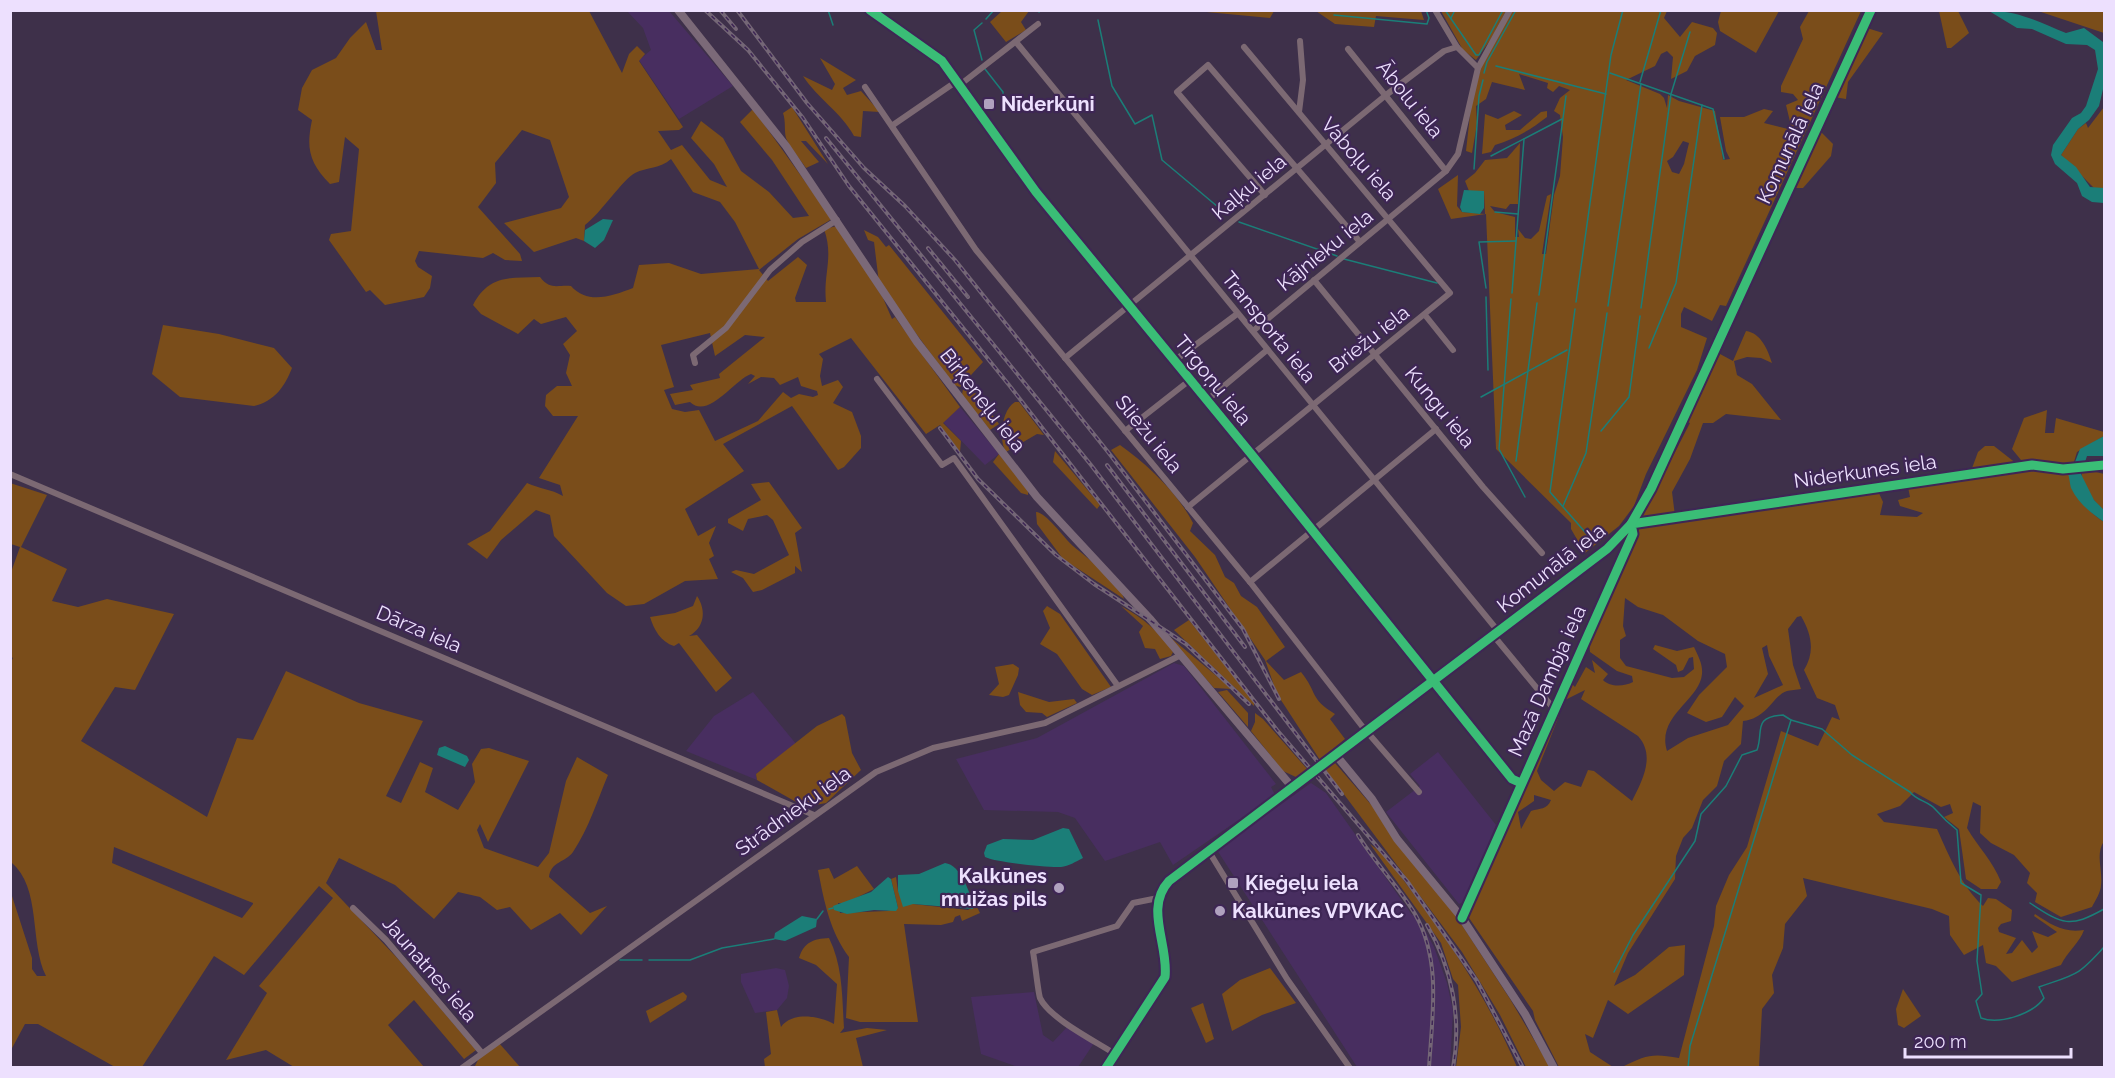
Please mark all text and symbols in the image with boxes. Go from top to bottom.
street label: Ābolu iela [1372,55,1448,143]
street label: Komunālā iela [1751,79,1829,207]
place label: Nīderkūni [1001,92,1095,116]
marker: Nīderkūni [982,97,996,111]
street label: Vaboļu iela [1316,112,1402,206]
street label: Kaļķu iela [1207,149,1291,225]
street label: Kājnieku iela [1272,204,1378,296]
street label: Transporta iela [1217,267,1321,387]
street label: Briežu iela [1324,300,1414,378]
street label: Tirgoņu iela [1169,330,1257,430]
street label: Birķeneļu iela [935,343,1031,457]
street label: Kungu iela [1400,361,1480,453]
street label: Sliežu iela [1110,390,1188,478]
street label: Niderkunes iela [1792,449,1938,493]
street label: Komunālā iela [1492,518,1610,618]
street label: Dārza iela [373,600,465,658]
street label: Mazā Dambja iela [1503,602,1591,760]
street label: Strādnieku iela [731,761,855,861]
place label: Kalkūnes muižas pils [941,864,1047,911]
place label: Ķieģeļu iela [1245,871,1359,895]
marker: Ķieģeļu iela [1226,876,1240,890]
marker: Kalkūnes muižas pils [1052,881,1066,895]
place label: Kalkūnes VPVKAC [1232,899,1404,923]
marker: Kalkūnes VPVKAC [1213,904,1227,918]
street label: Jaunatnes iela [378,911,482,1027]
scale bar [1905,1021,2072,1059]
text: 200 m [1914,1031,1967,1052]

